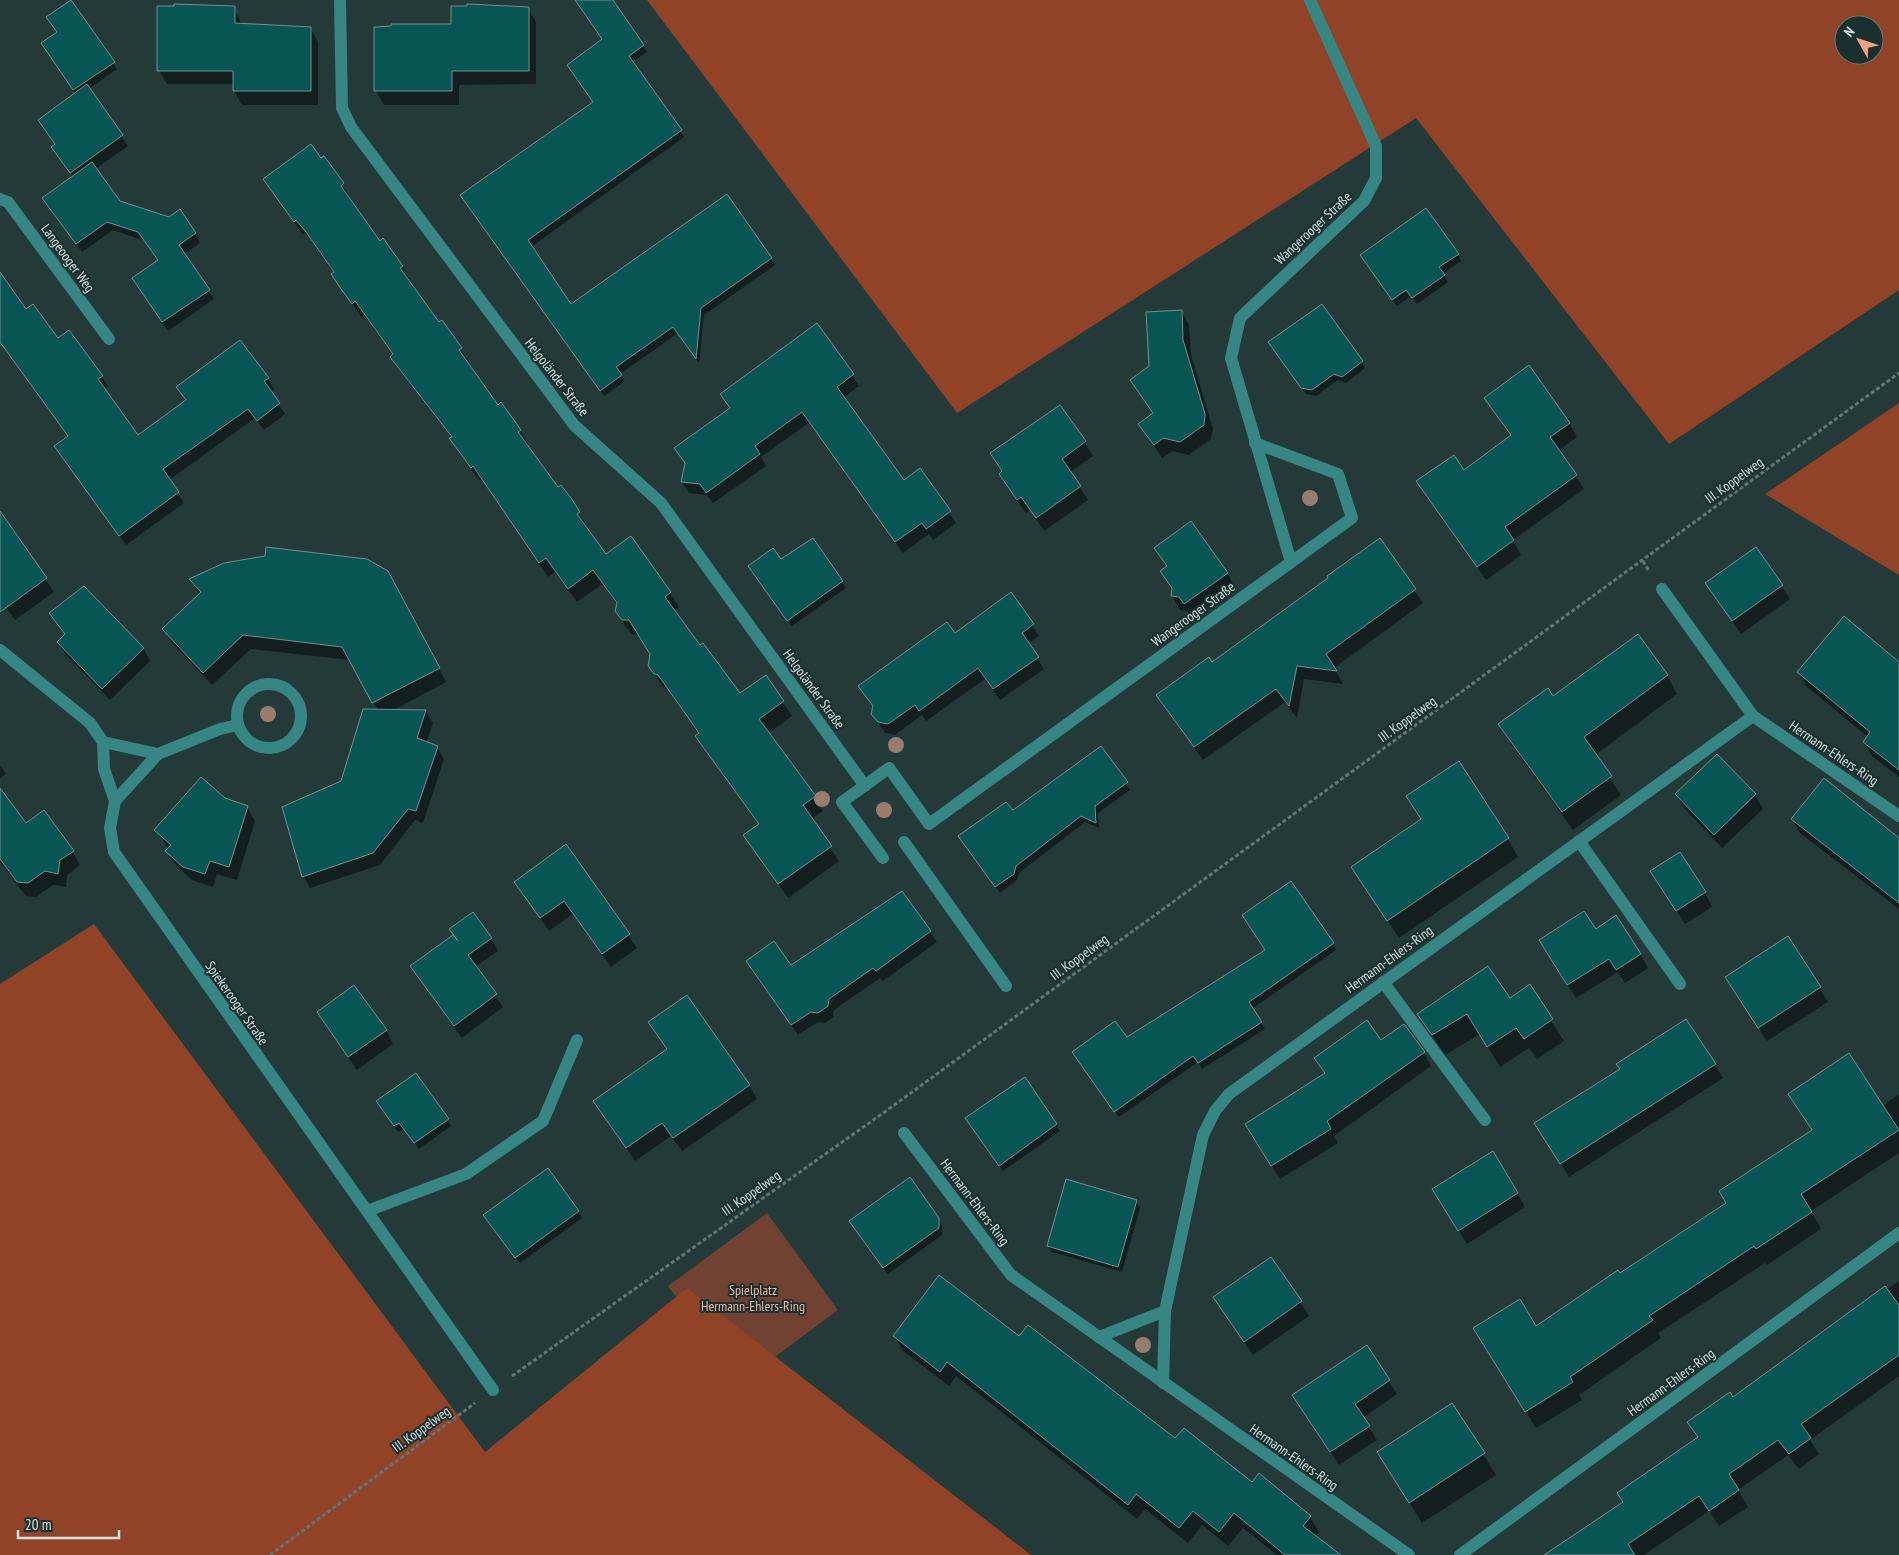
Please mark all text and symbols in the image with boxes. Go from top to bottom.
north arrow [1834,15,1884,65]
text: N [1840,23,1858,40]
street label: Wangerooger Straße [1271,188,1355,268]
street label: Langeooger Weg [37,220,99,296]
street label: Helgoländer Straße [521,334,593,420]
street label: III. Koppelweg [1701,453,1767,507]
street label: Wangerooger Straße [1148,578,1238,650]
street label: Helgoländer Straße [779,646,849,733]
street label: III. Koppelweg [1374,692,1440,746]
street label: Hermann-Ehlers-Ring [1786,716,1882,790]
street label: Hermann-Ehlers-Ring [1342,921,1436,997]
street label: III. Koppelweg [1046,930,1112,984]
street label: Spiekerooger Straße [201,958,273,1049]
street label: Hermann-Ehlers-Ring [937,1155,1013,1249]
street label: III. Koppelweg [718,1166,784,1220]
park label: Spielplatz Hermann-Ehlers-Ring [701,1281,805,1315]
street label: Hermann-Ehlers-Ring [1624,1344,1718,1420]
street label: III. Koppelweg [388,1402,454,1456]
street label: Hermann-Ehlers-Ring [1246,1420,1342,1494]
scale bar [18,1508,119,1540]
text: 20 m [25,1515,51,1534]

